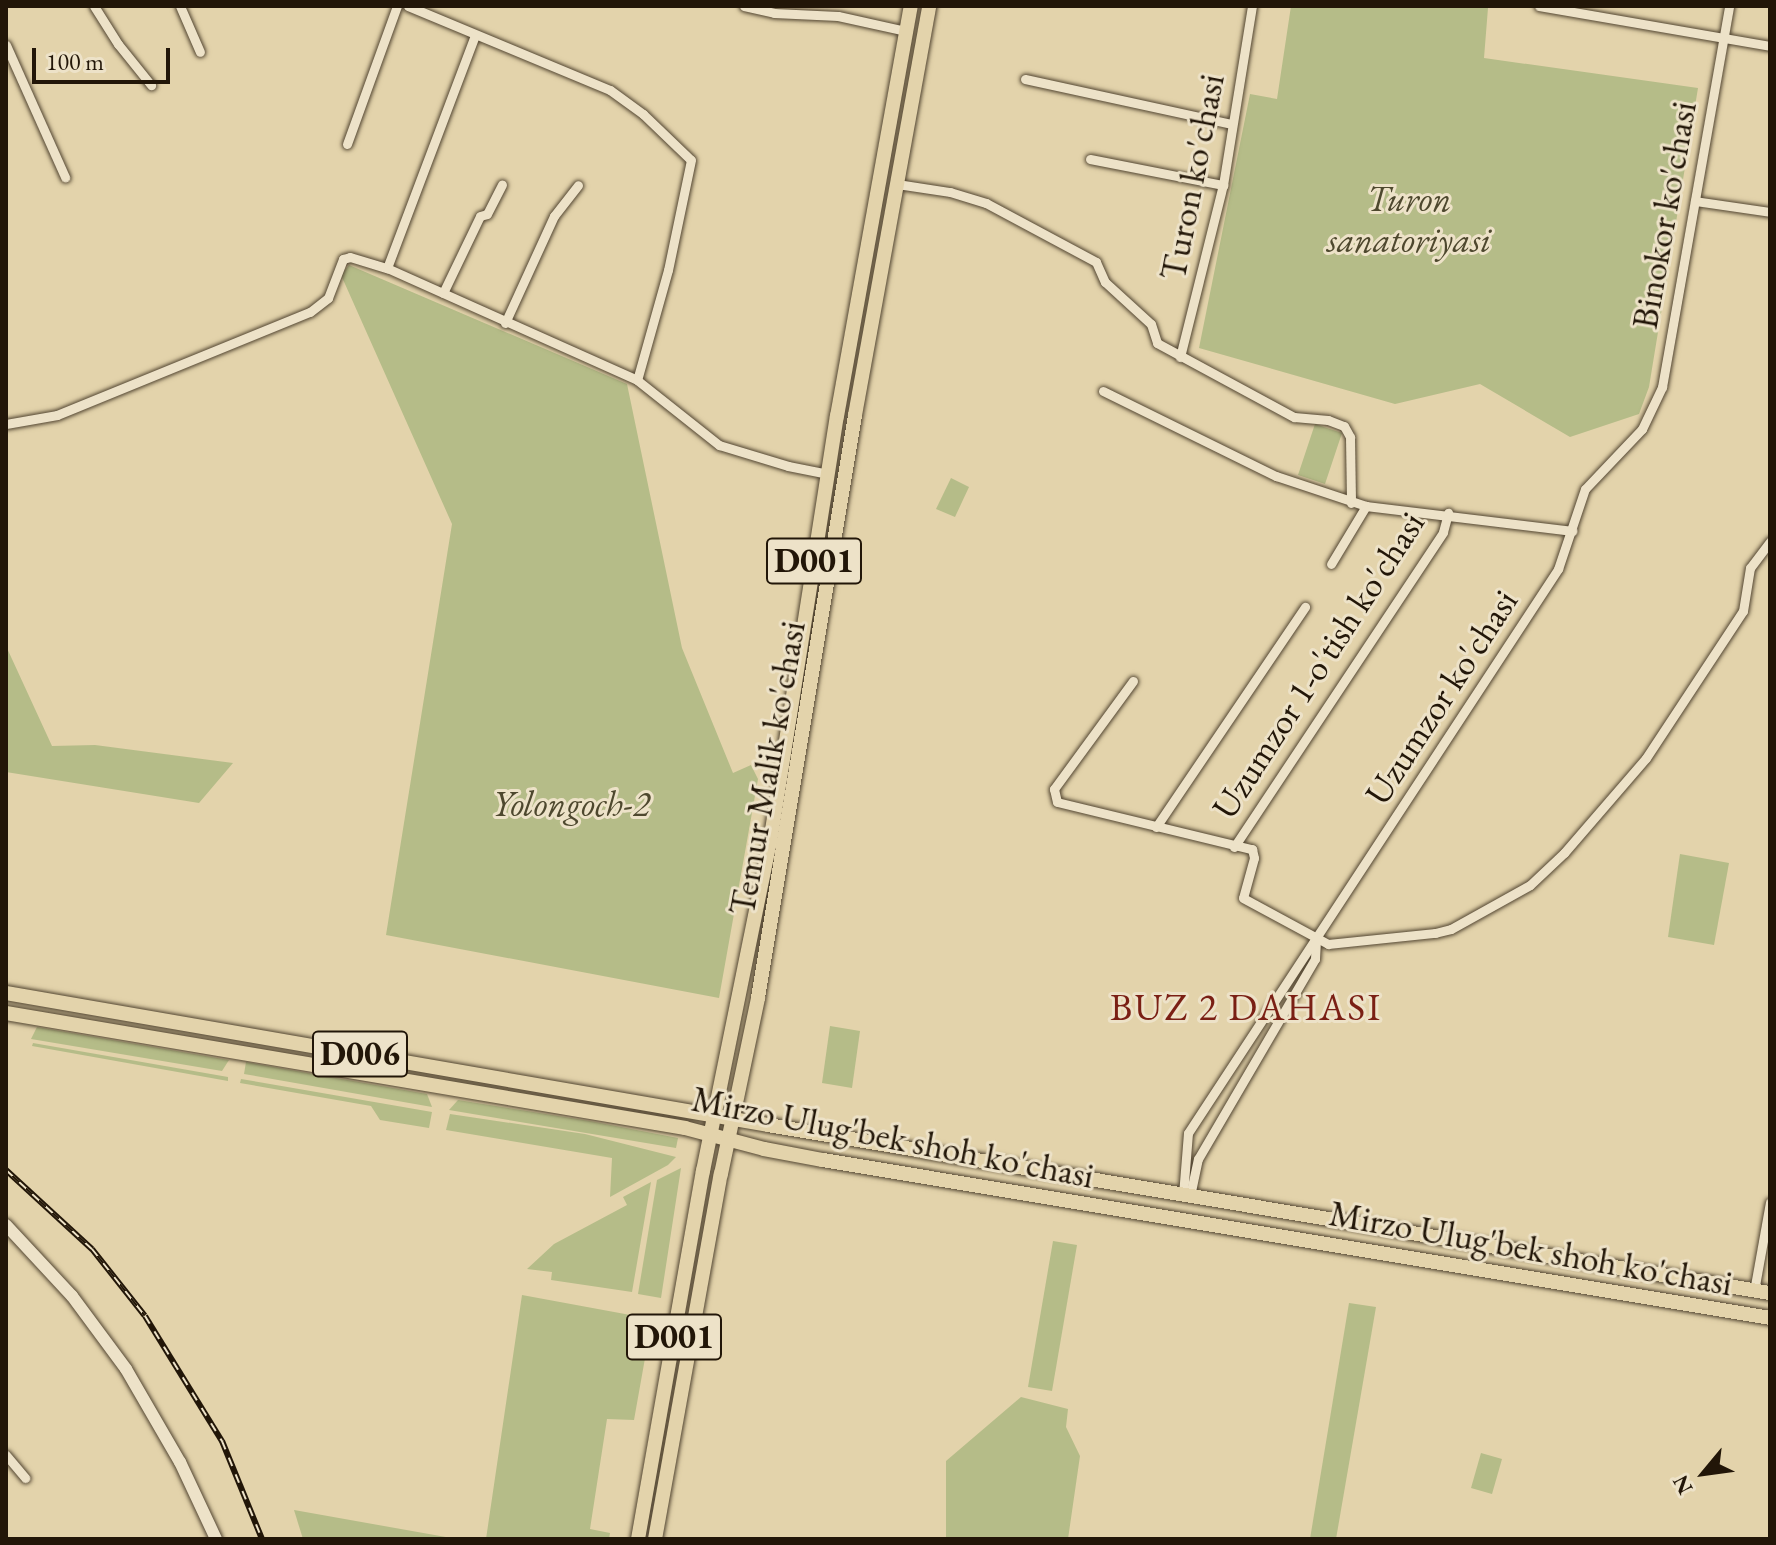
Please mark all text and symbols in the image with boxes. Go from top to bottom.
scale bar [36,32,174,82]
text: 100 m [46,46,104,77]
street label: Turon ko'chasi [1151,70,1233,284]
street label: Binokor ko'chasi [1623,98,1705,332]
park label: Turon sanatoriyasi [1327,176,1491,261]
street label: Uzumzor 1-o'tish ko'chasi [1203,503,1433,827]
road number: D001 [764,531,864,591]
street label: Uzumzor ko'chasi [1355,581,1527,813]
street label: Temur Malik ko'chasi [720,617,814,919]
park label: Yolongoch-2 [492,782,650,826]
district label: BUZ 2 DAHASI [1110,984,1382,1030]
road number: D006 [310,1024,410,1084]
street label: Mirzo Ulug'bek shoh ko'chasi [688,1077,1098,1197]
street label: Mirzo Ulug'bek shoh ko'chasi [1326,1191,1736,1305]
road number: D001 [624,1307,724,1367]
north arrow [1664,1433,1744,1513]
text: N [1666,1470,1700,1500]

